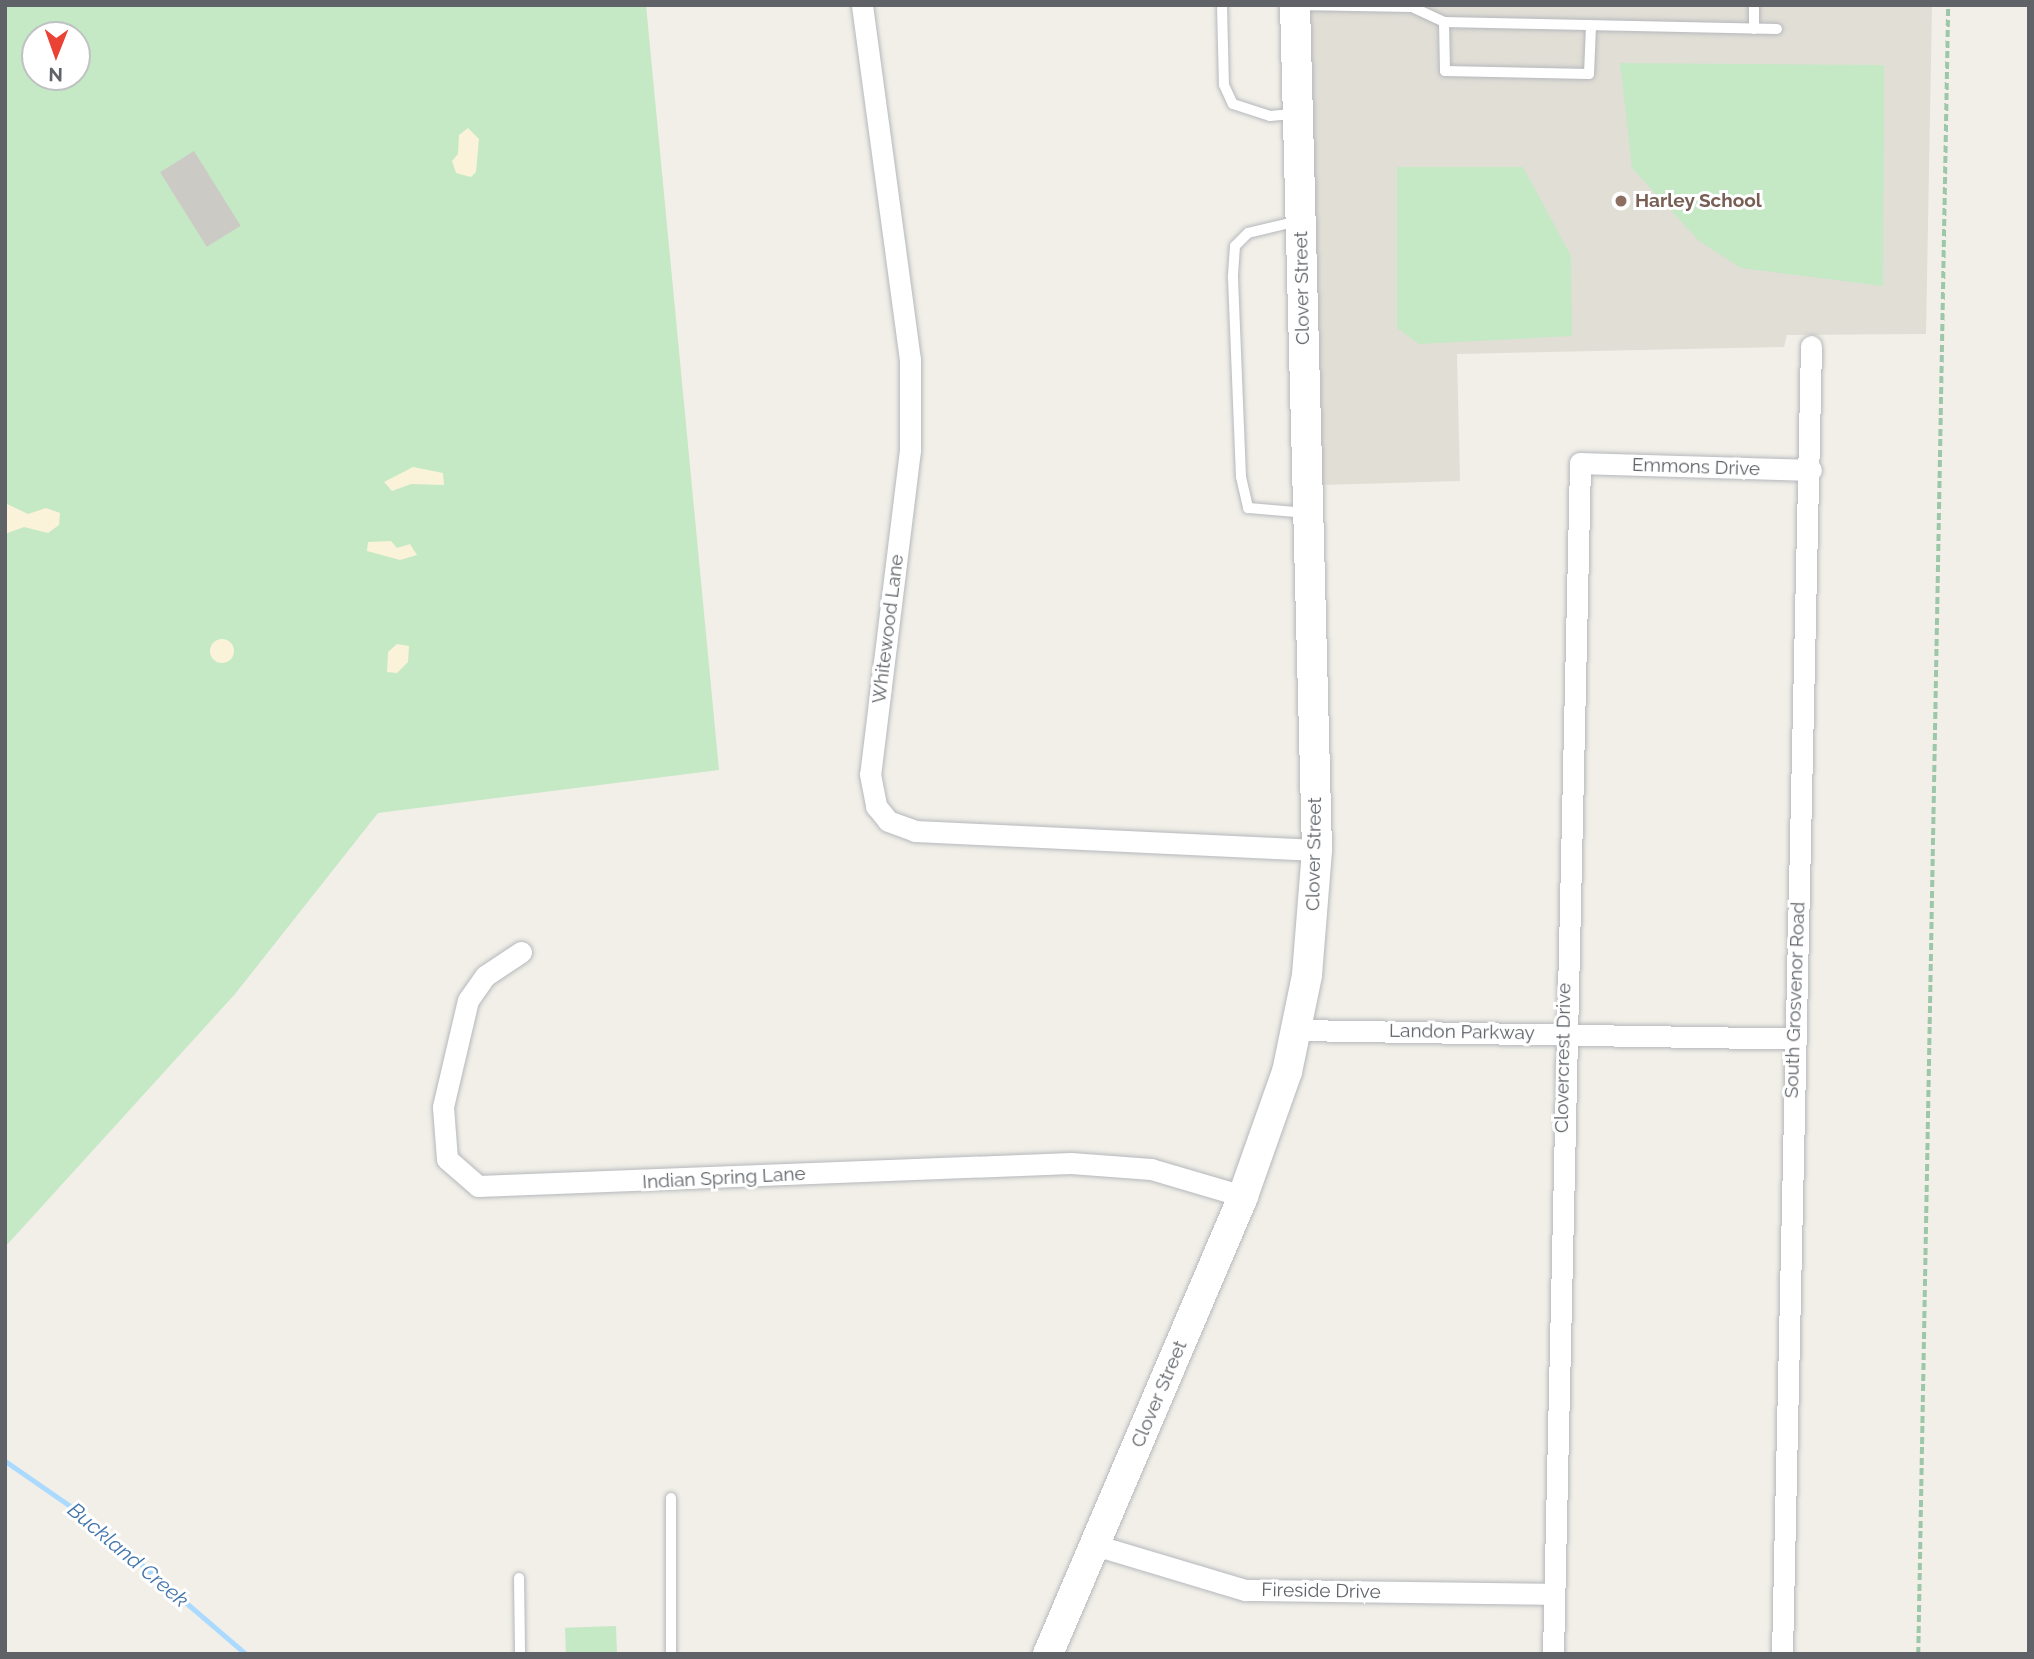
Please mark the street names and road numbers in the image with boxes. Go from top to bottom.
street label: Clover Street [1290,231,1314,345]
street label: Emmons Drive [1632,453,1760,481]
street label: Whitewood Lane [868,553,908,705]
street label: Clover Street [1302,797,1326,911]
street label: South Grosvenor Road [1780,901,1810,1099]
street label: Clovercrest Drive [1550,983,1576,1133]
street label: Landon Parkway [1389,1019,1535,1045]
street label: Indian Spring Lane [642,1162,806,1194]
street label: Clover Street [1126,1337,1192,1451]
street label: Fireside Drive [1261,1579,1381,1603]

